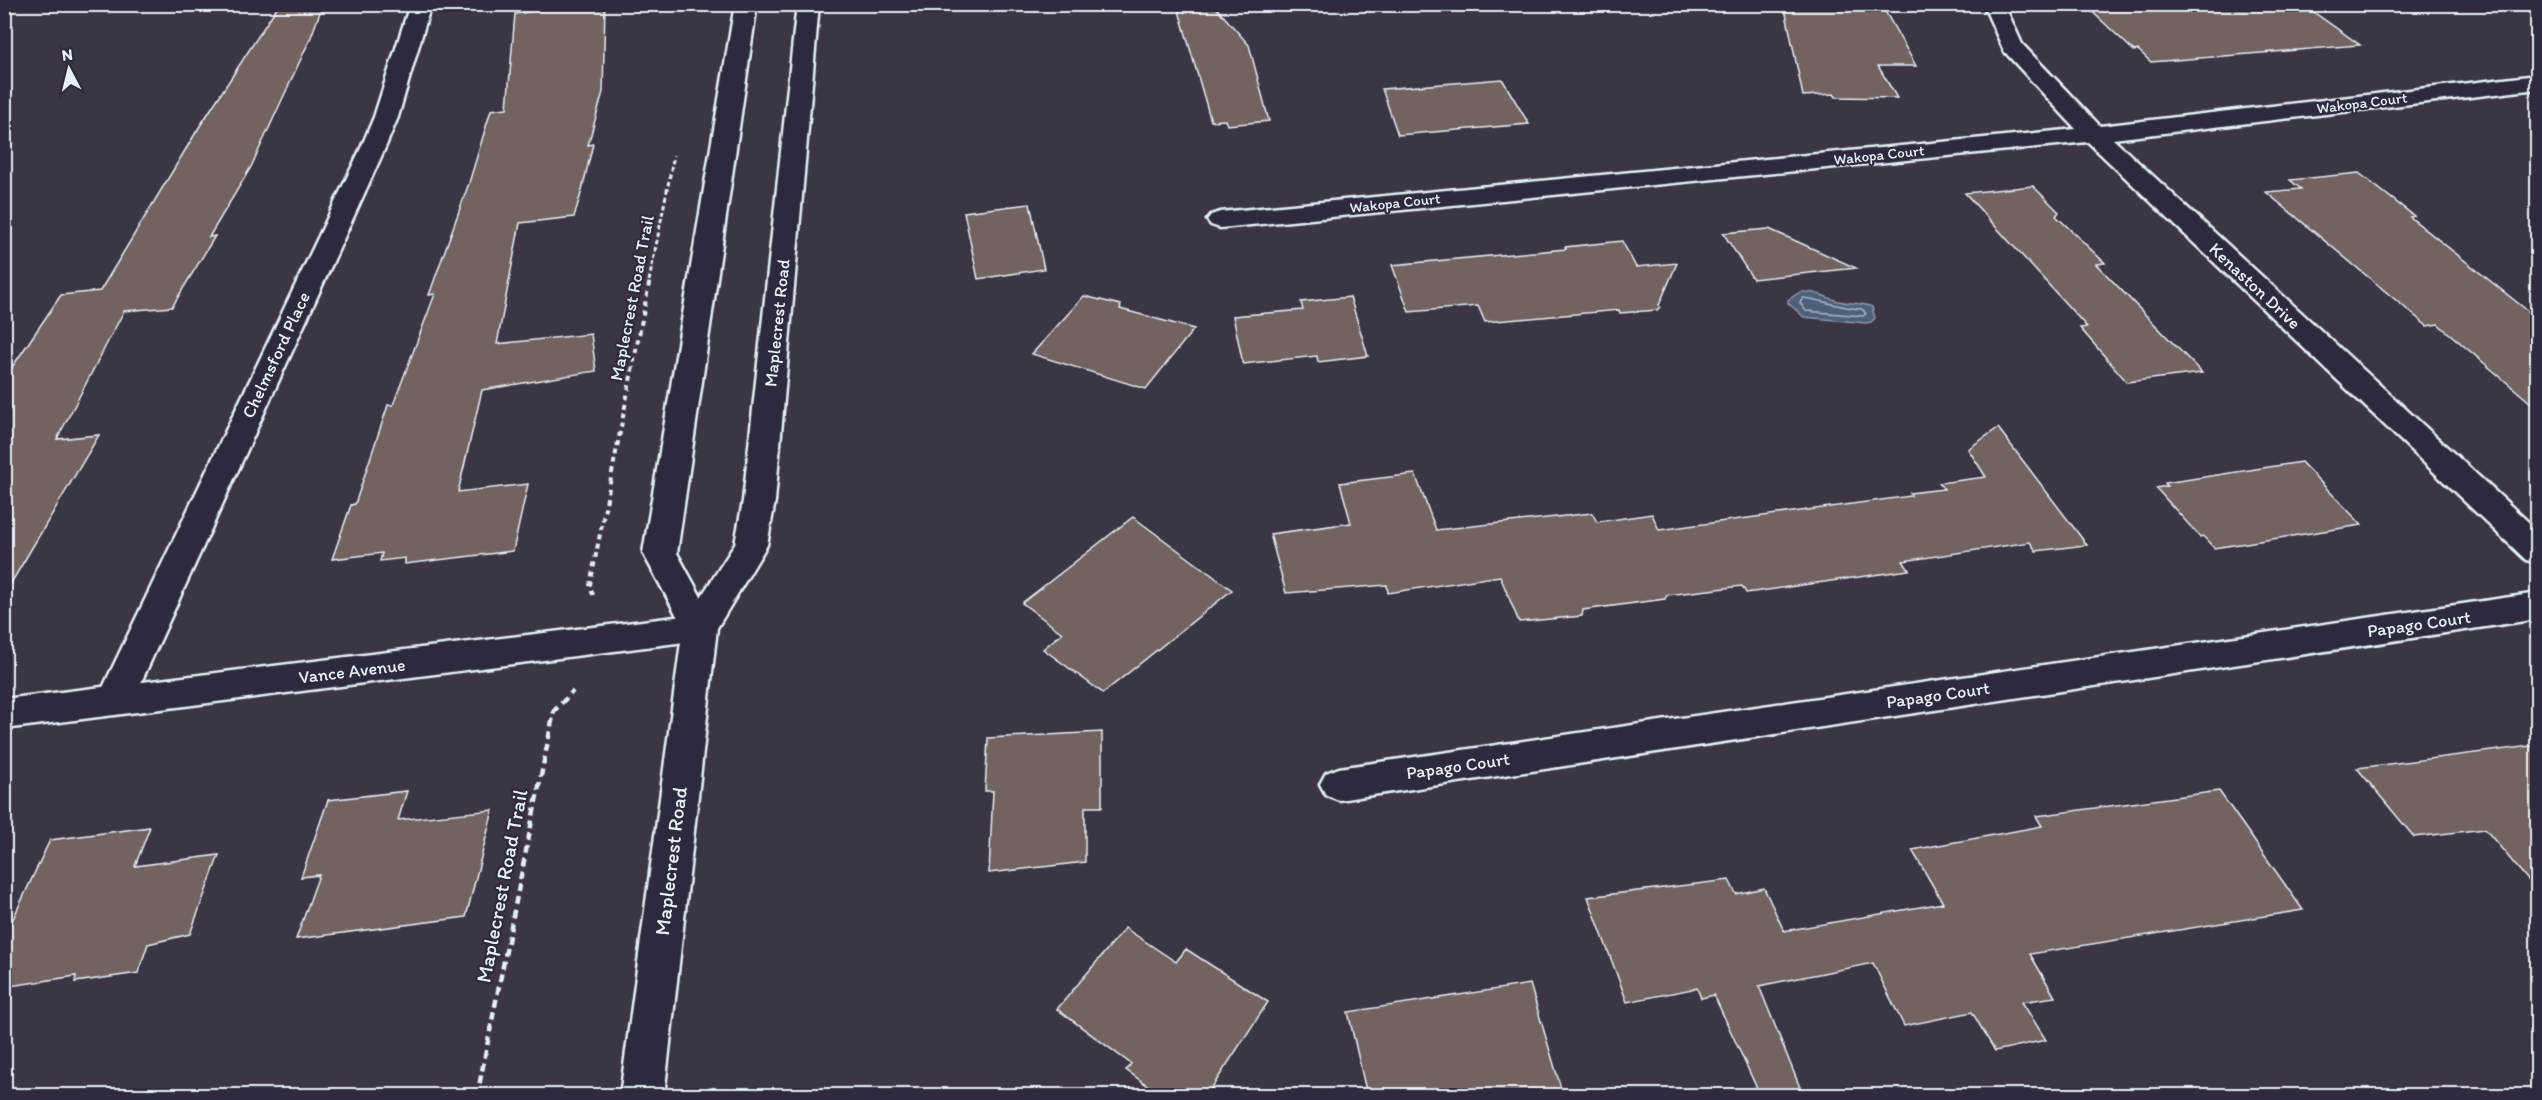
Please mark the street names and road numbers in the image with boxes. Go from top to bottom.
street label: Wakopa Court [2316,88,2409,117]
street label: Wakopa Court [1833,141,1926,169]
street label: Wakopa Court [1349,189,1442,217]
street label: Maplecrest Road Trail [605,213,659,383]
street label: Kenaston Drive [2205,238,2305,334]
street label: Maplecrest Road [759,258,795,388]
street label: Chelmsford Place [237,288,315,422]
street label: Papago Court [2366,606,2472,642]
street label: Vance Avenue [297,654,407,688]
street label: Papago Court [1885,677,1991,713]
street label: Papago Court [1405,748,1511,784]
street label: Maplecrest Road [649,785,692,937]
street label: Maplecrest Road Trail [470,787,533,985]

